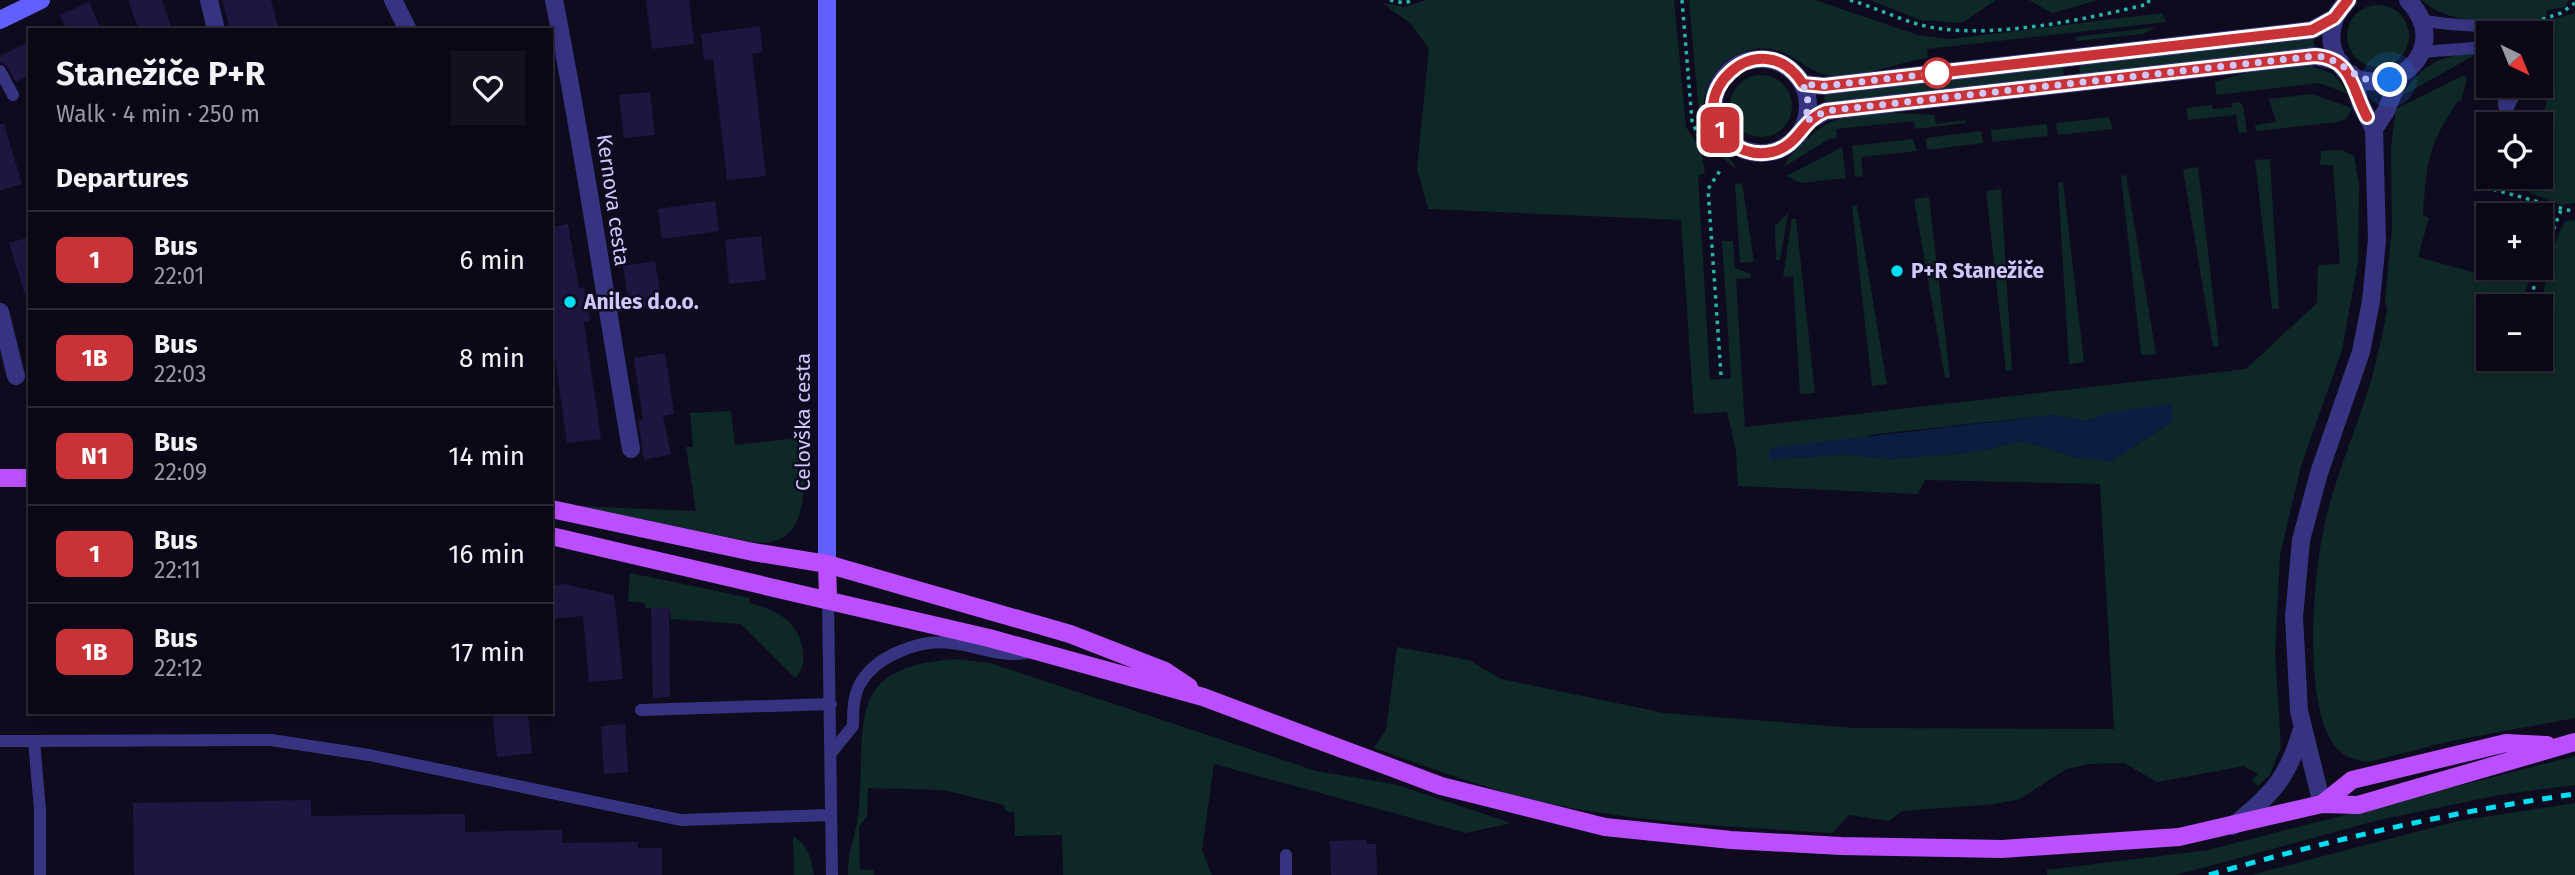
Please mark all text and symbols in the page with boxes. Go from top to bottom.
north arrow [2476,21,2553,98]
map controls [2476,21,2553,371]
button: heart [451,51,525,125]
text: Stanežiče P+R [56,54,265,94]
unlabelled marker [1922,58,1952,88]
your location [2372,62,2407,97]
text: Walk · 4 min · 250 m [56,100,260,128]
line badge: 1 [1697,107,1743,153]
button: locate [2476,112,2553,189]
text: 1 [1714,116,1726,144]
street label: Kernova cesta [591,132,635,268]
text: Departures [56,163,189,194]
button: + [2476,203,2553,280]
text: Bus [154,231,197,262]
text: 6 min [459,245,525,276]
text: 1 [89,246,100,274]
place label: P+R Stanežiče [1911,258,2045,284]
text: 22:01 [154,262,205,290]
marker: P+R Stanežiče [1889,263,1905,279]
place label: Aniles d.o.o. [583,289,699,315]
marker: Aniles d.o.o. [562,294,578,310]
button: − [2476,294,2553,371]
text: Bus [154,329,197,360]
text: 8 min [459,343,525,374]
text: 1B [82,344,107,372]
street label: Celovška cesta [790,353,816,491]
text: 22:03 [154,360,206,388]
text: Bus [154,427,197,458]
text: 14 min [448,441,525,472]
text: N1 [81,442,108,470]
text: 22:09 [154,458,207,486]
text: Bus [154,525,197,556]
text: 16 min [448,539,525,570]
text: 1 [89,540,100,568]
text: 22:11 [154,556,201,584]
text: Bus [154,623,197,654]
text: 17 min [450,637,525,668]
text: 1B [82,638,107,666]
text: 22:12 [154,654,203,682]

